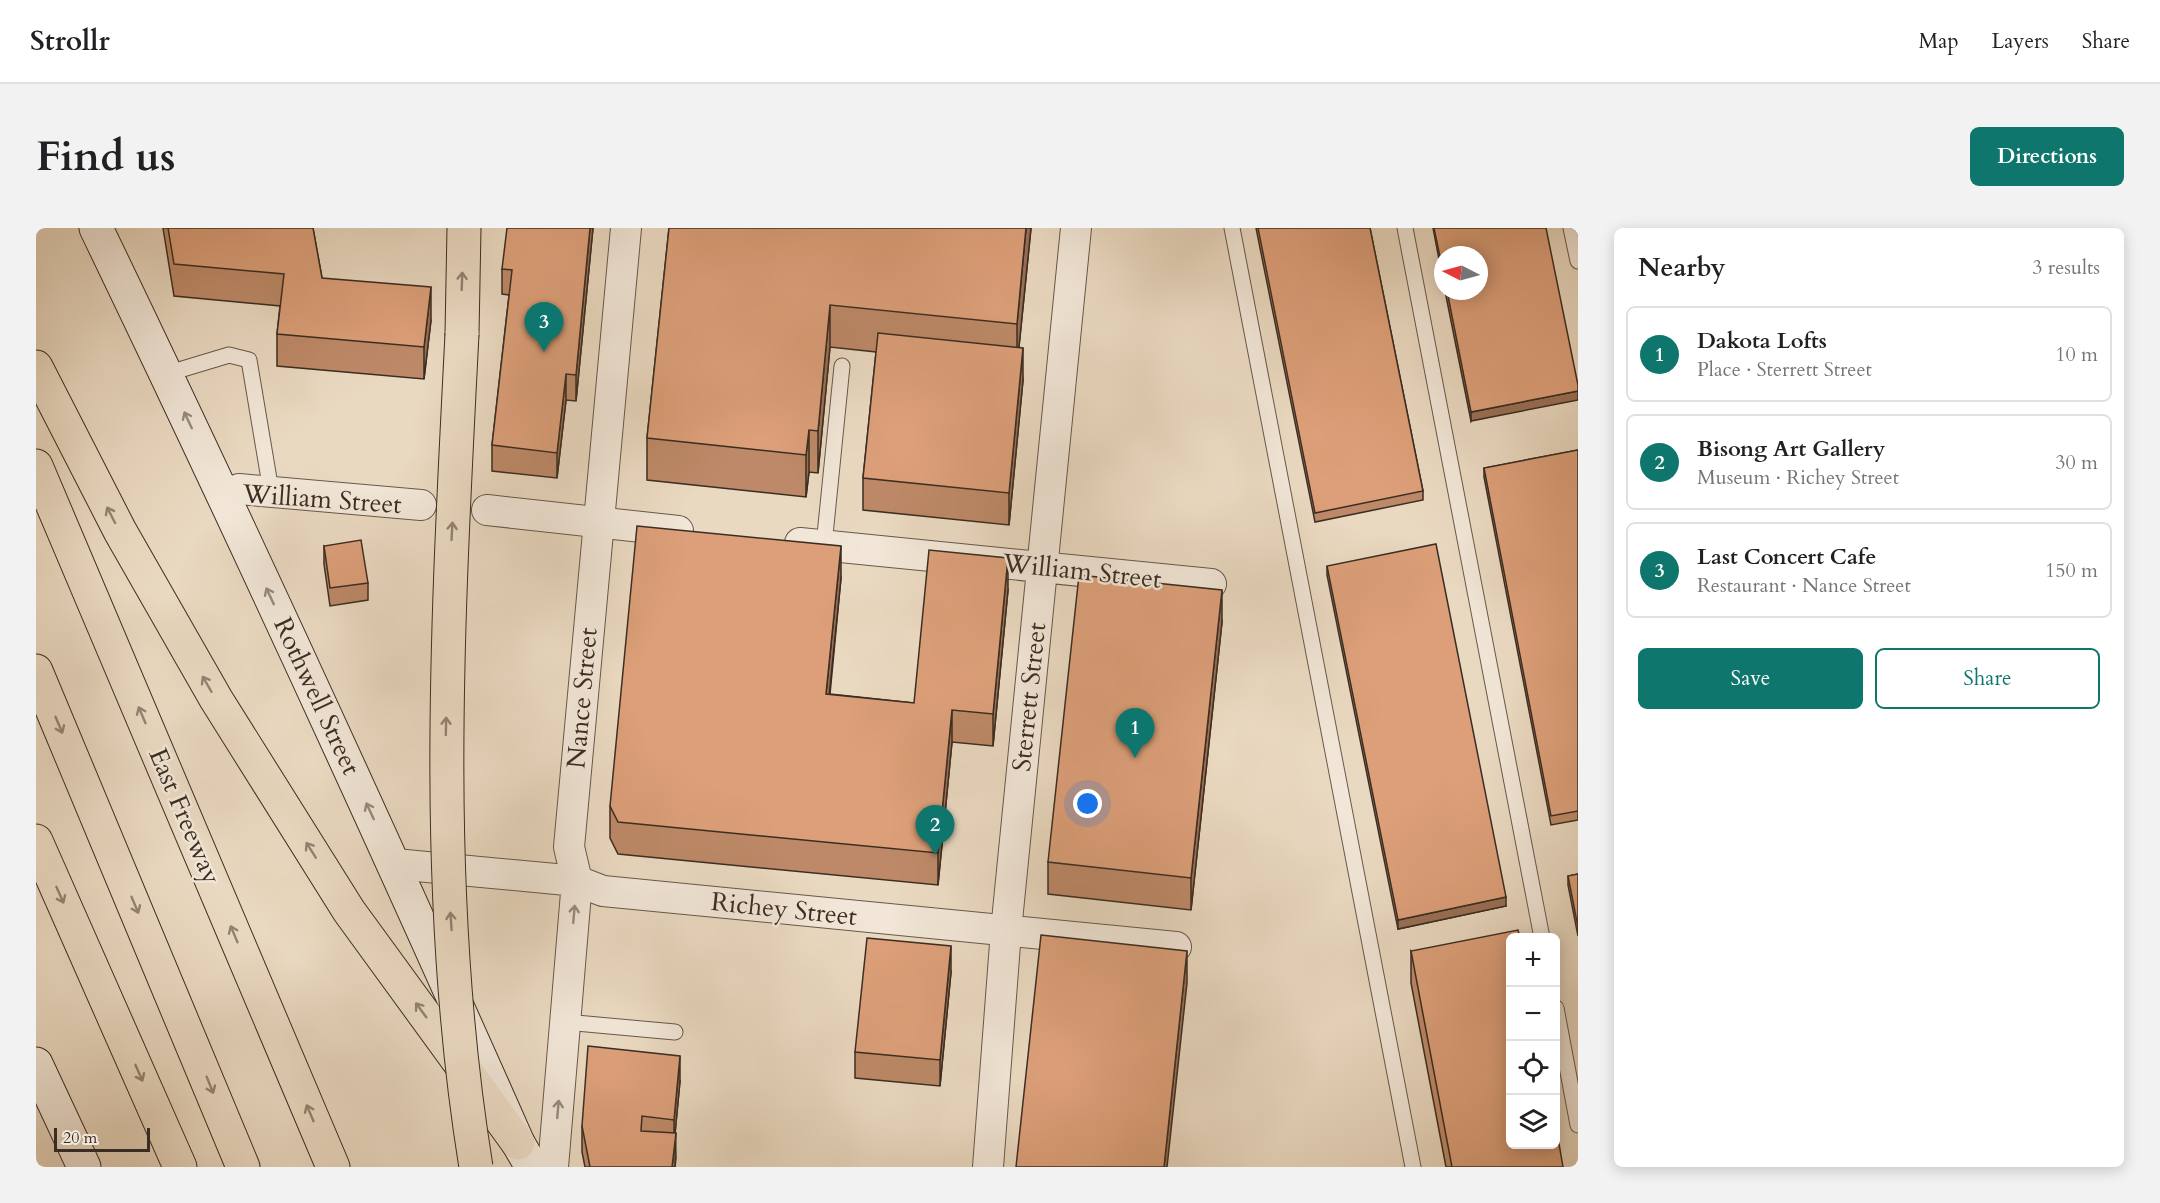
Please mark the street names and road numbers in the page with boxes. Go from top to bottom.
street label: William Street [240,476,403,522]
street label: William Street [1000,545,1163,597]
street label: Rothwell Street [265,612,369,780]
street label: Sterrett Street [1004,621,1054,773]
street label: Nance Street [558,626,606,770]
street label: East Freeway [141,742,230,890]
street label: Richey Street [709,884,859,934]

